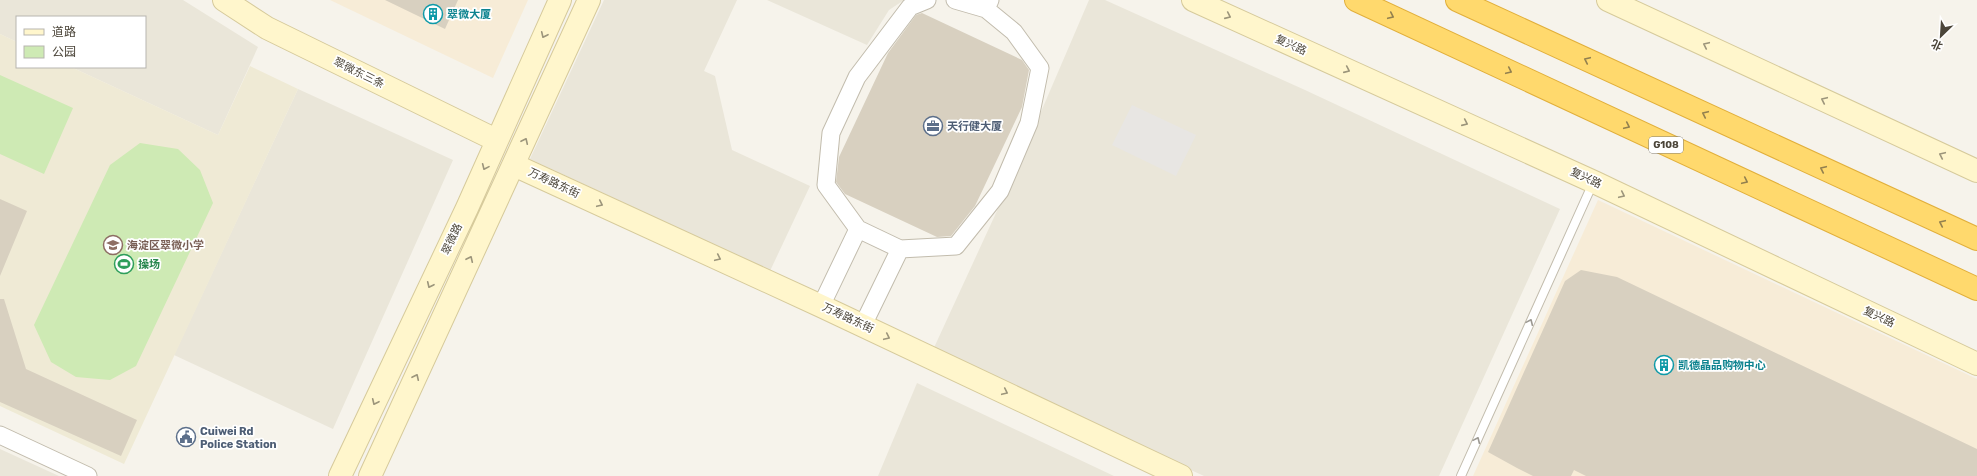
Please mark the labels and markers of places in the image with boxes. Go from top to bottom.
building icon: 翠微大厦 [422,3,444,25]
place label: 翠微大厦 [447,8,491,21]
office icon: 天行健大厦 [922,115,944,137]
place label: 天行健大厦 [947,120,1002,133]
school or university icon: 海淀区翠微小学 [102,234,124,256]
place label: 海淀区翠微小学 [127,239,204,252]
sports icon: 操场 [113,253,135,275]
place label: 操场 [138,258,160,271]
building icon: 凯德晶品购物中心 [1653,354,1675,376]
place label: 凯德晶品购物中心 [1678,359,1766,372]
place label: Cuiwei Rd Police Station [200,425,277,451]
public building icon: Cuiwei Rd Police Station [175,426,197,448]

